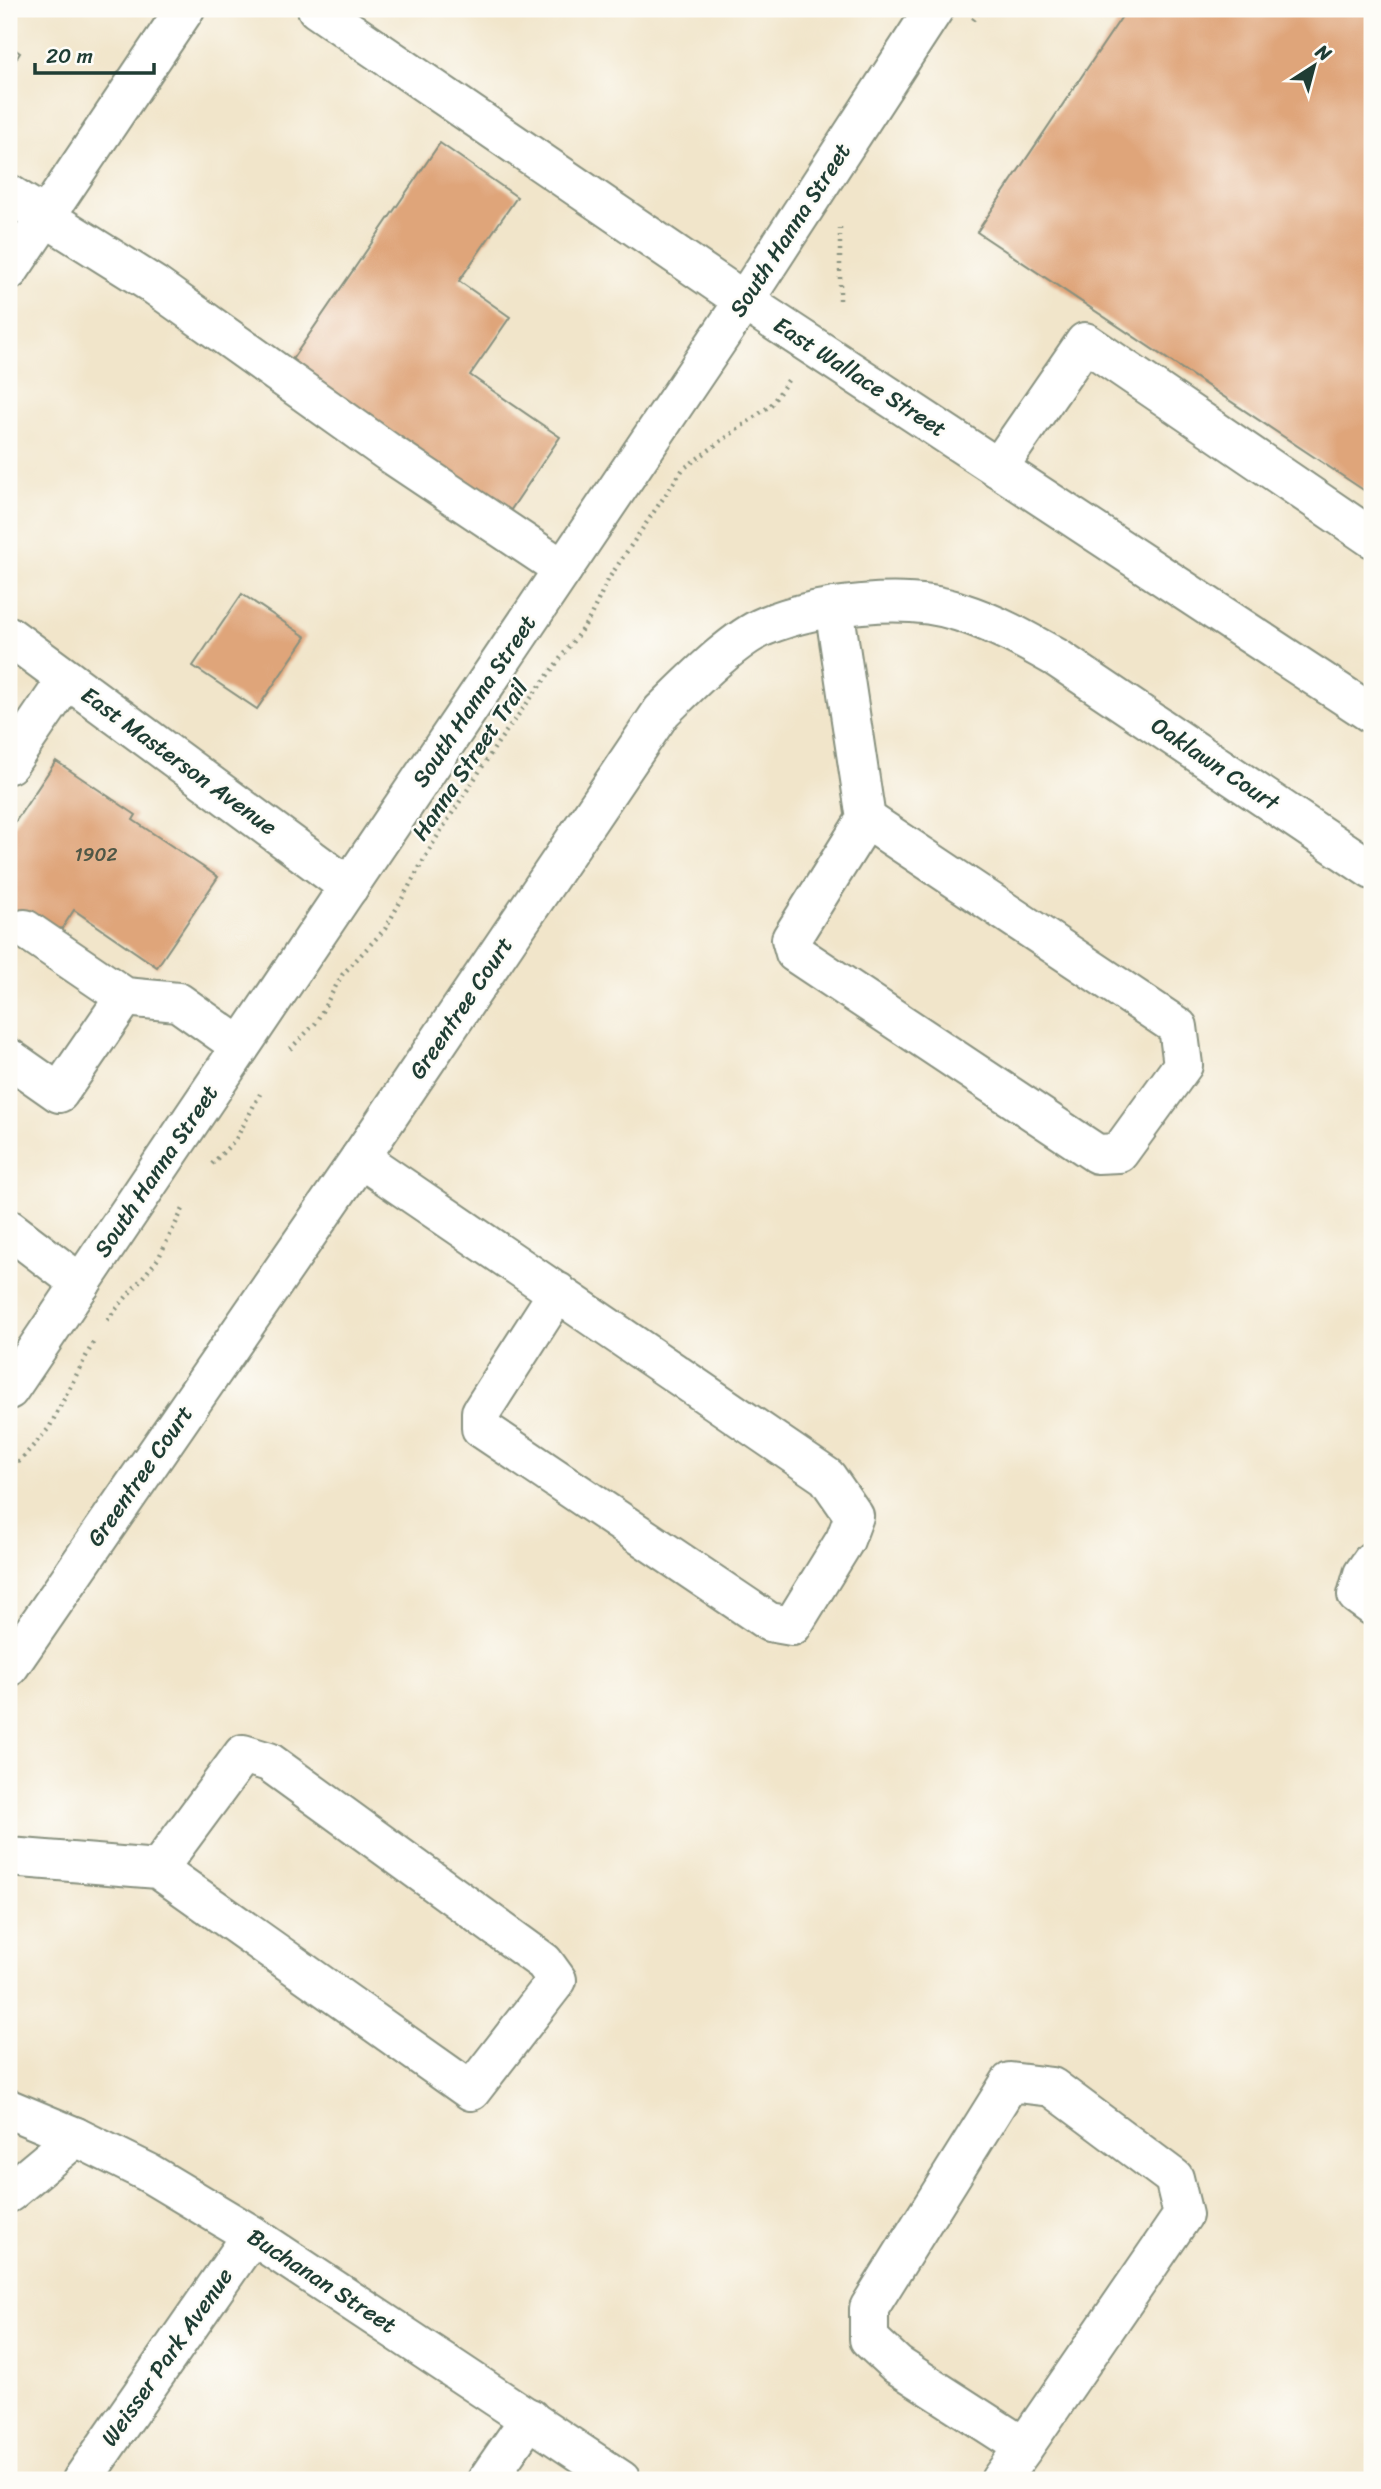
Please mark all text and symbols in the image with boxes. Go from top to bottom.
scale bar [35,32,154,76]
north arrow [1280,32,1350,102]
text: N [1308,35,1339,70]
text: 20 m [46,37,93,75]
street label: South Hanna Street [718,134,862,326]
street label: East Wallace Street [765,305,955,449]
street label: South Hanna Street [401,606,547,796]
street label: Hanna Street Trail [401,670,540,849]
street label: East Masterson Avenue [72,675,286,847]
street label: Oaklawn Court [1142,706,1289,823]
house number: 1902 [75,838,117,871]
street label: Greentree Court [398,928,524,1088]
street label: South Hanna Street [83,1076,229,1266]
street label: Greentree Court [76,1397,204,1555]
street label: Buchanan Street [239,2217,405,2345]
street label: Weisser Park Avenue [90,2259,244,2455]

